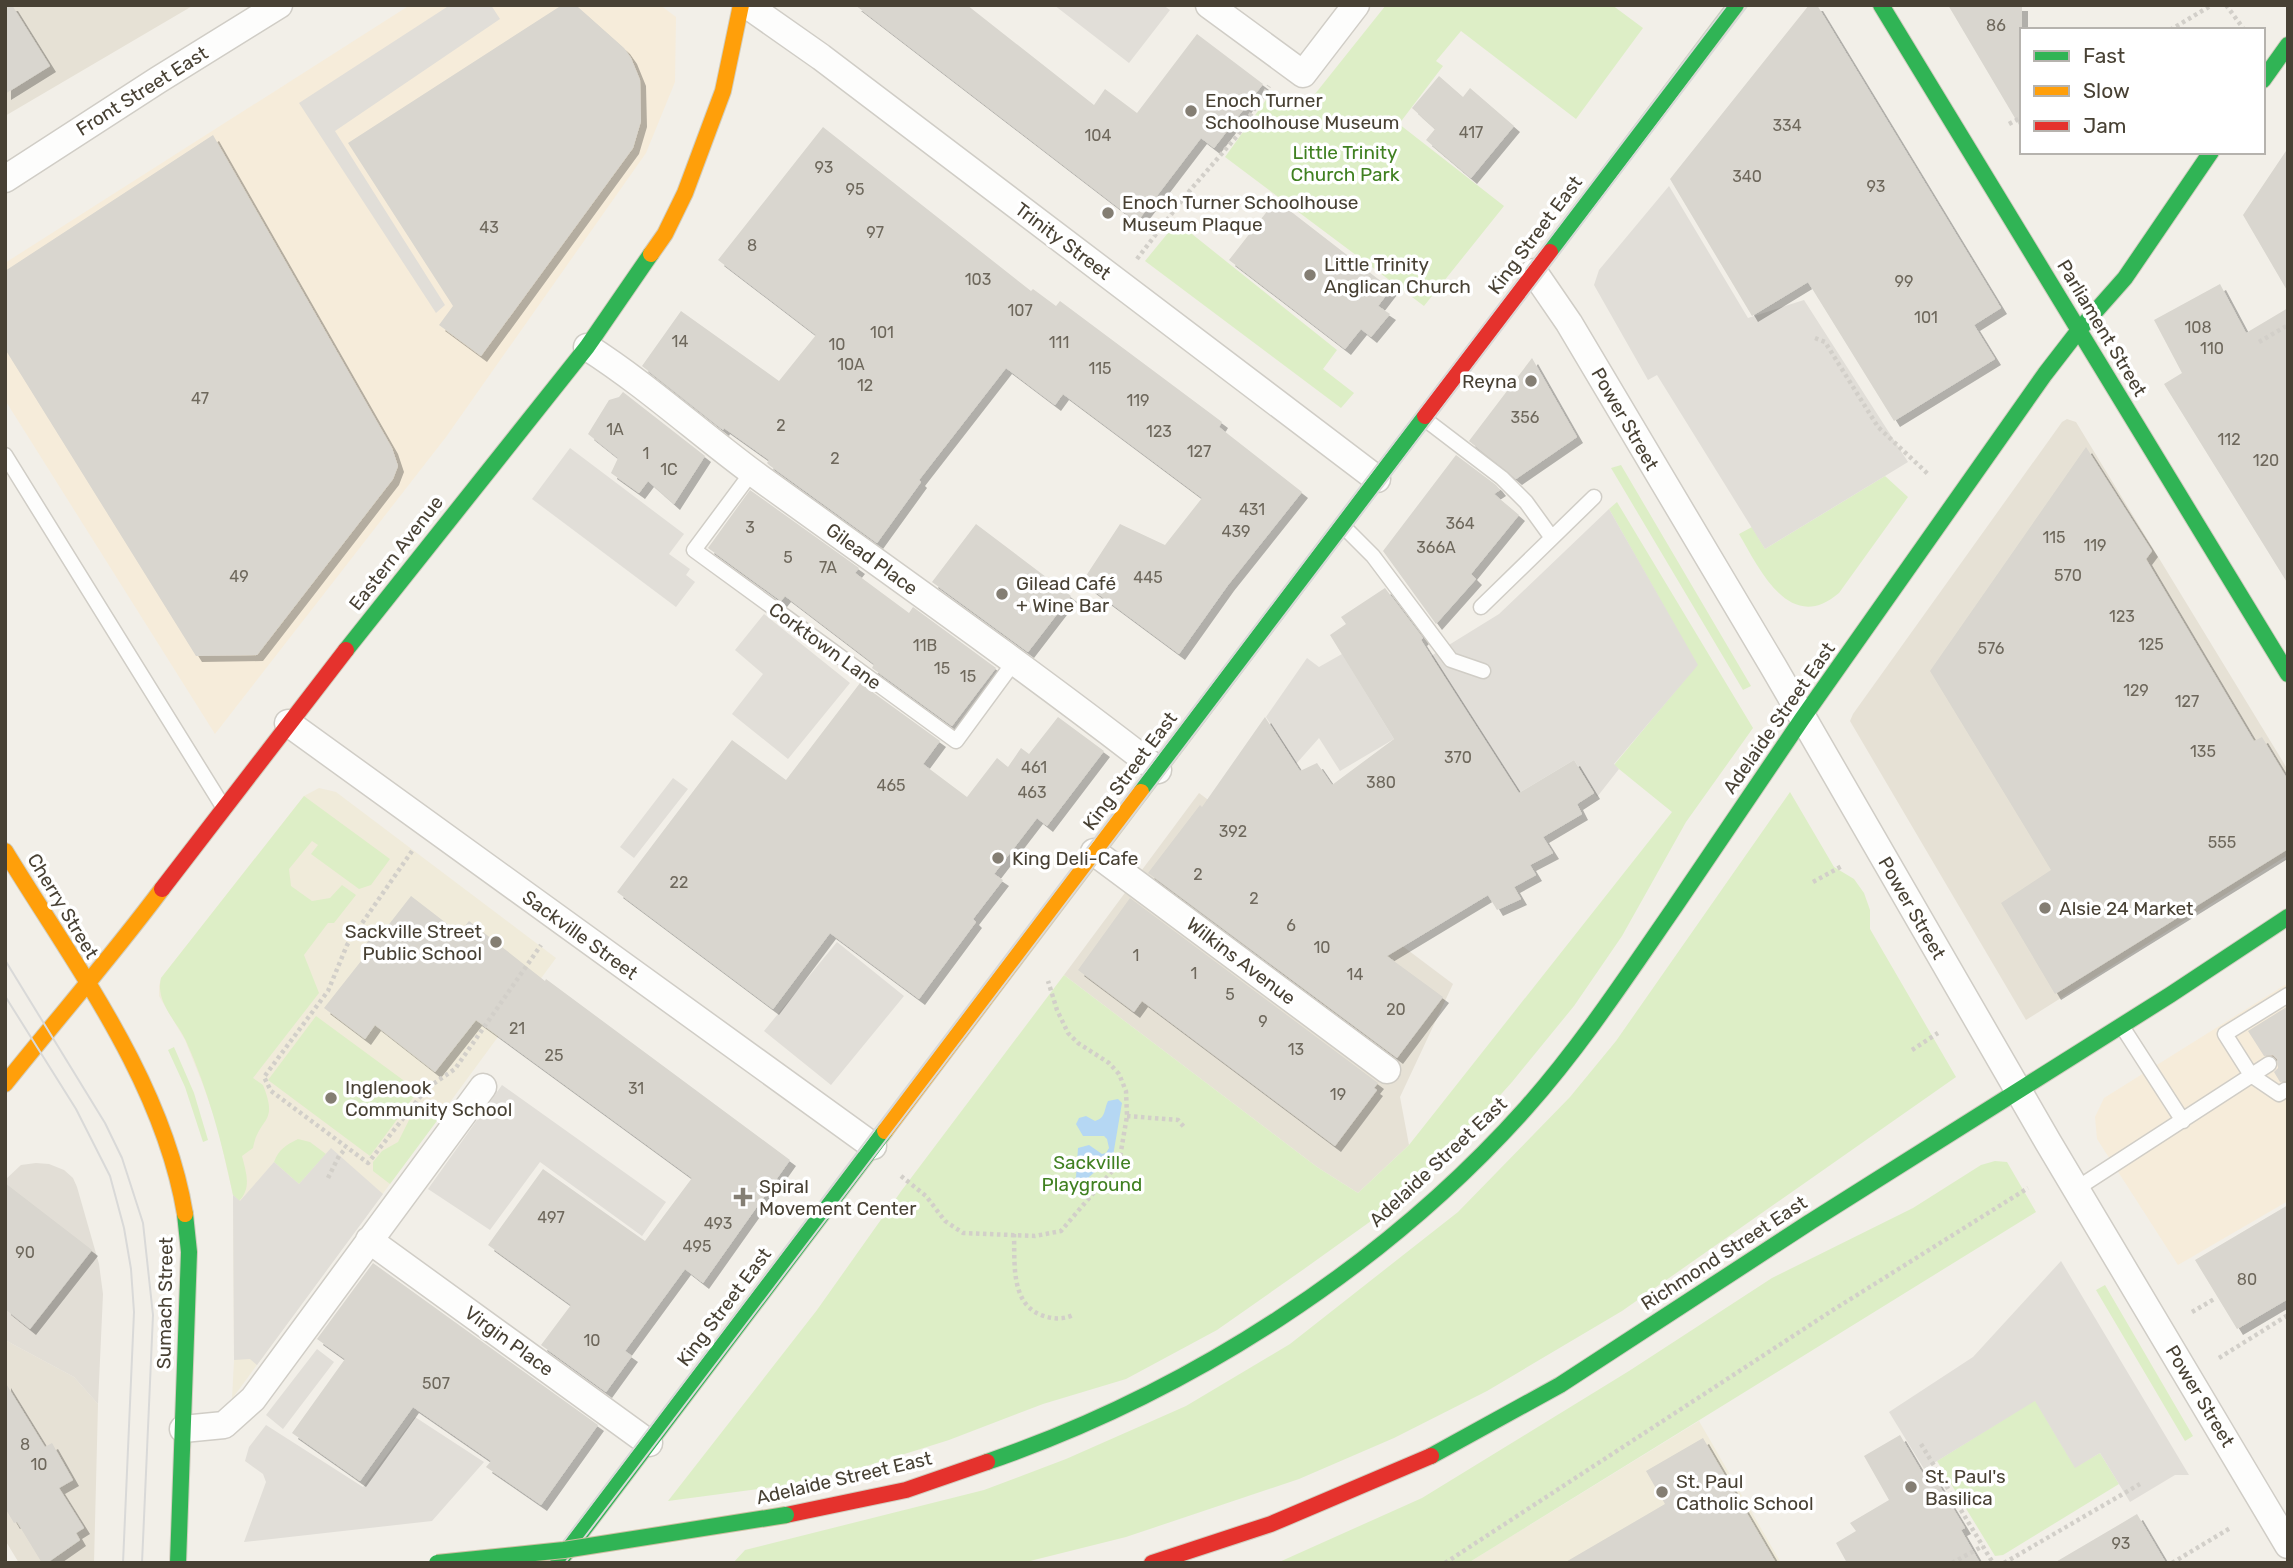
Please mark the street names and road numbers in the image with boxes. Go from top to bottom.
street label: Front Street East [72,41,213,141]
street label: King Street East [1483,171,1587,299]
street label: Trinity Street [1010,197,1116,285]
street label: Parliament Street [2052,255,2152,401]
street label: Power Street [1586,364,1664,475]
street label: Eastern Avenue [344,491,448,615]
street label: Gilead Place [822,518,922,600]
street label: Corktown Lane [764,597,886,695]
street label: Adelaide Street East [1718,637,1840,798]
street label: King Street East [1078,707,1182,835]
street label: Cherry Street [23,849,104,963]
street label: Power Street [1873,853,1951,964]
street label: Sackville Street [518,885,643,985]
street label: Wilkins Avenue [1182,912,1300,1010]
street label: Adelaide Street East [1364,1092,1512,1232]
street label: Richmond Street East [1637,1190,1812,1315]
street label: Sumach Street [152,1236,178,1369]
street label: King Street East [672,1243,776,1371]
street label: Virgin Place [460,1301,558,1381]
street label: Power Street [2161,1341,2240,1452]
street label: Adelaide Street East [754,1446,935,1509]

